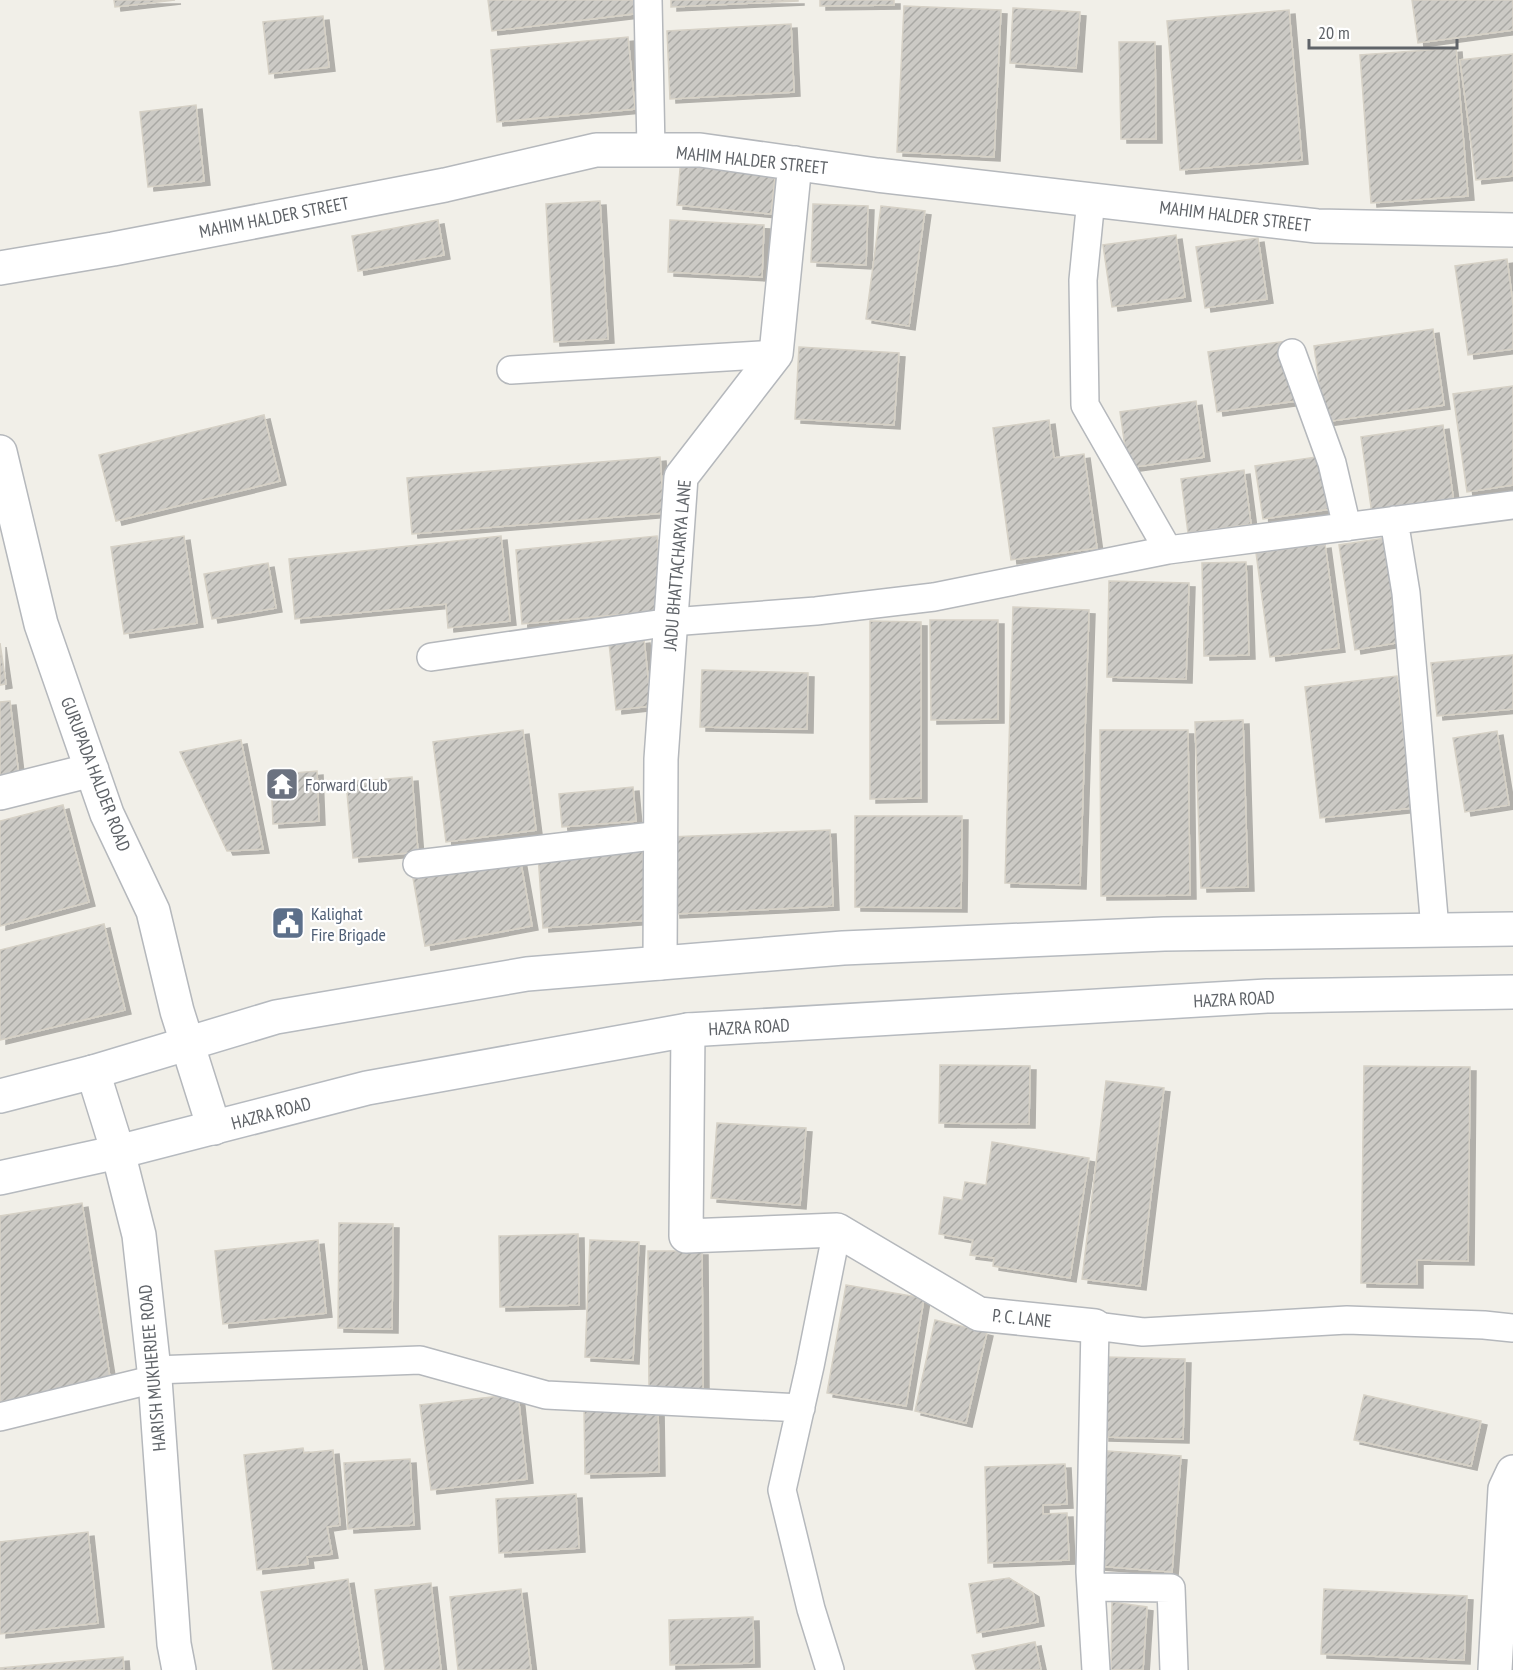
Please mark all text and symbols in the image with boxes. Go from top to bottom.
scale bar [1309,12,1458,50]
text: 20 m [1318,21,1350,44]
street label: MAHIM HALDER STREET [675,141,829,179]
street label: MAHIM HALDER STREET [197,191,351,243]
street label: MAHIM HALDER STREET [1158,195,1312,237]
street label: JADU BHATTACHARYA LANE [658,479,696,652]
street label: GURUPADA HALDER ROAD [56,694,136,854]
temple icon: Forward Club [264,766,300,802]
place label: Forward Club [305,773,388,796]
place label: Kalighat Fire Brigade [311,902,386,946]
public building icon: Kalighat Fire Brigade [270,905,306,941]
street label: HAZRA ROAD [1193,985,1275,1013]
street label: HAZRA ROAD [708,1013,790,1041]
street label: HAZRA ROAD [229,1091,313,1135]
street label: HARISH MUKHERJEE ROAD [133,1284,171,1452]
street label: P. C. LANE [991,1303,1053,1333]

